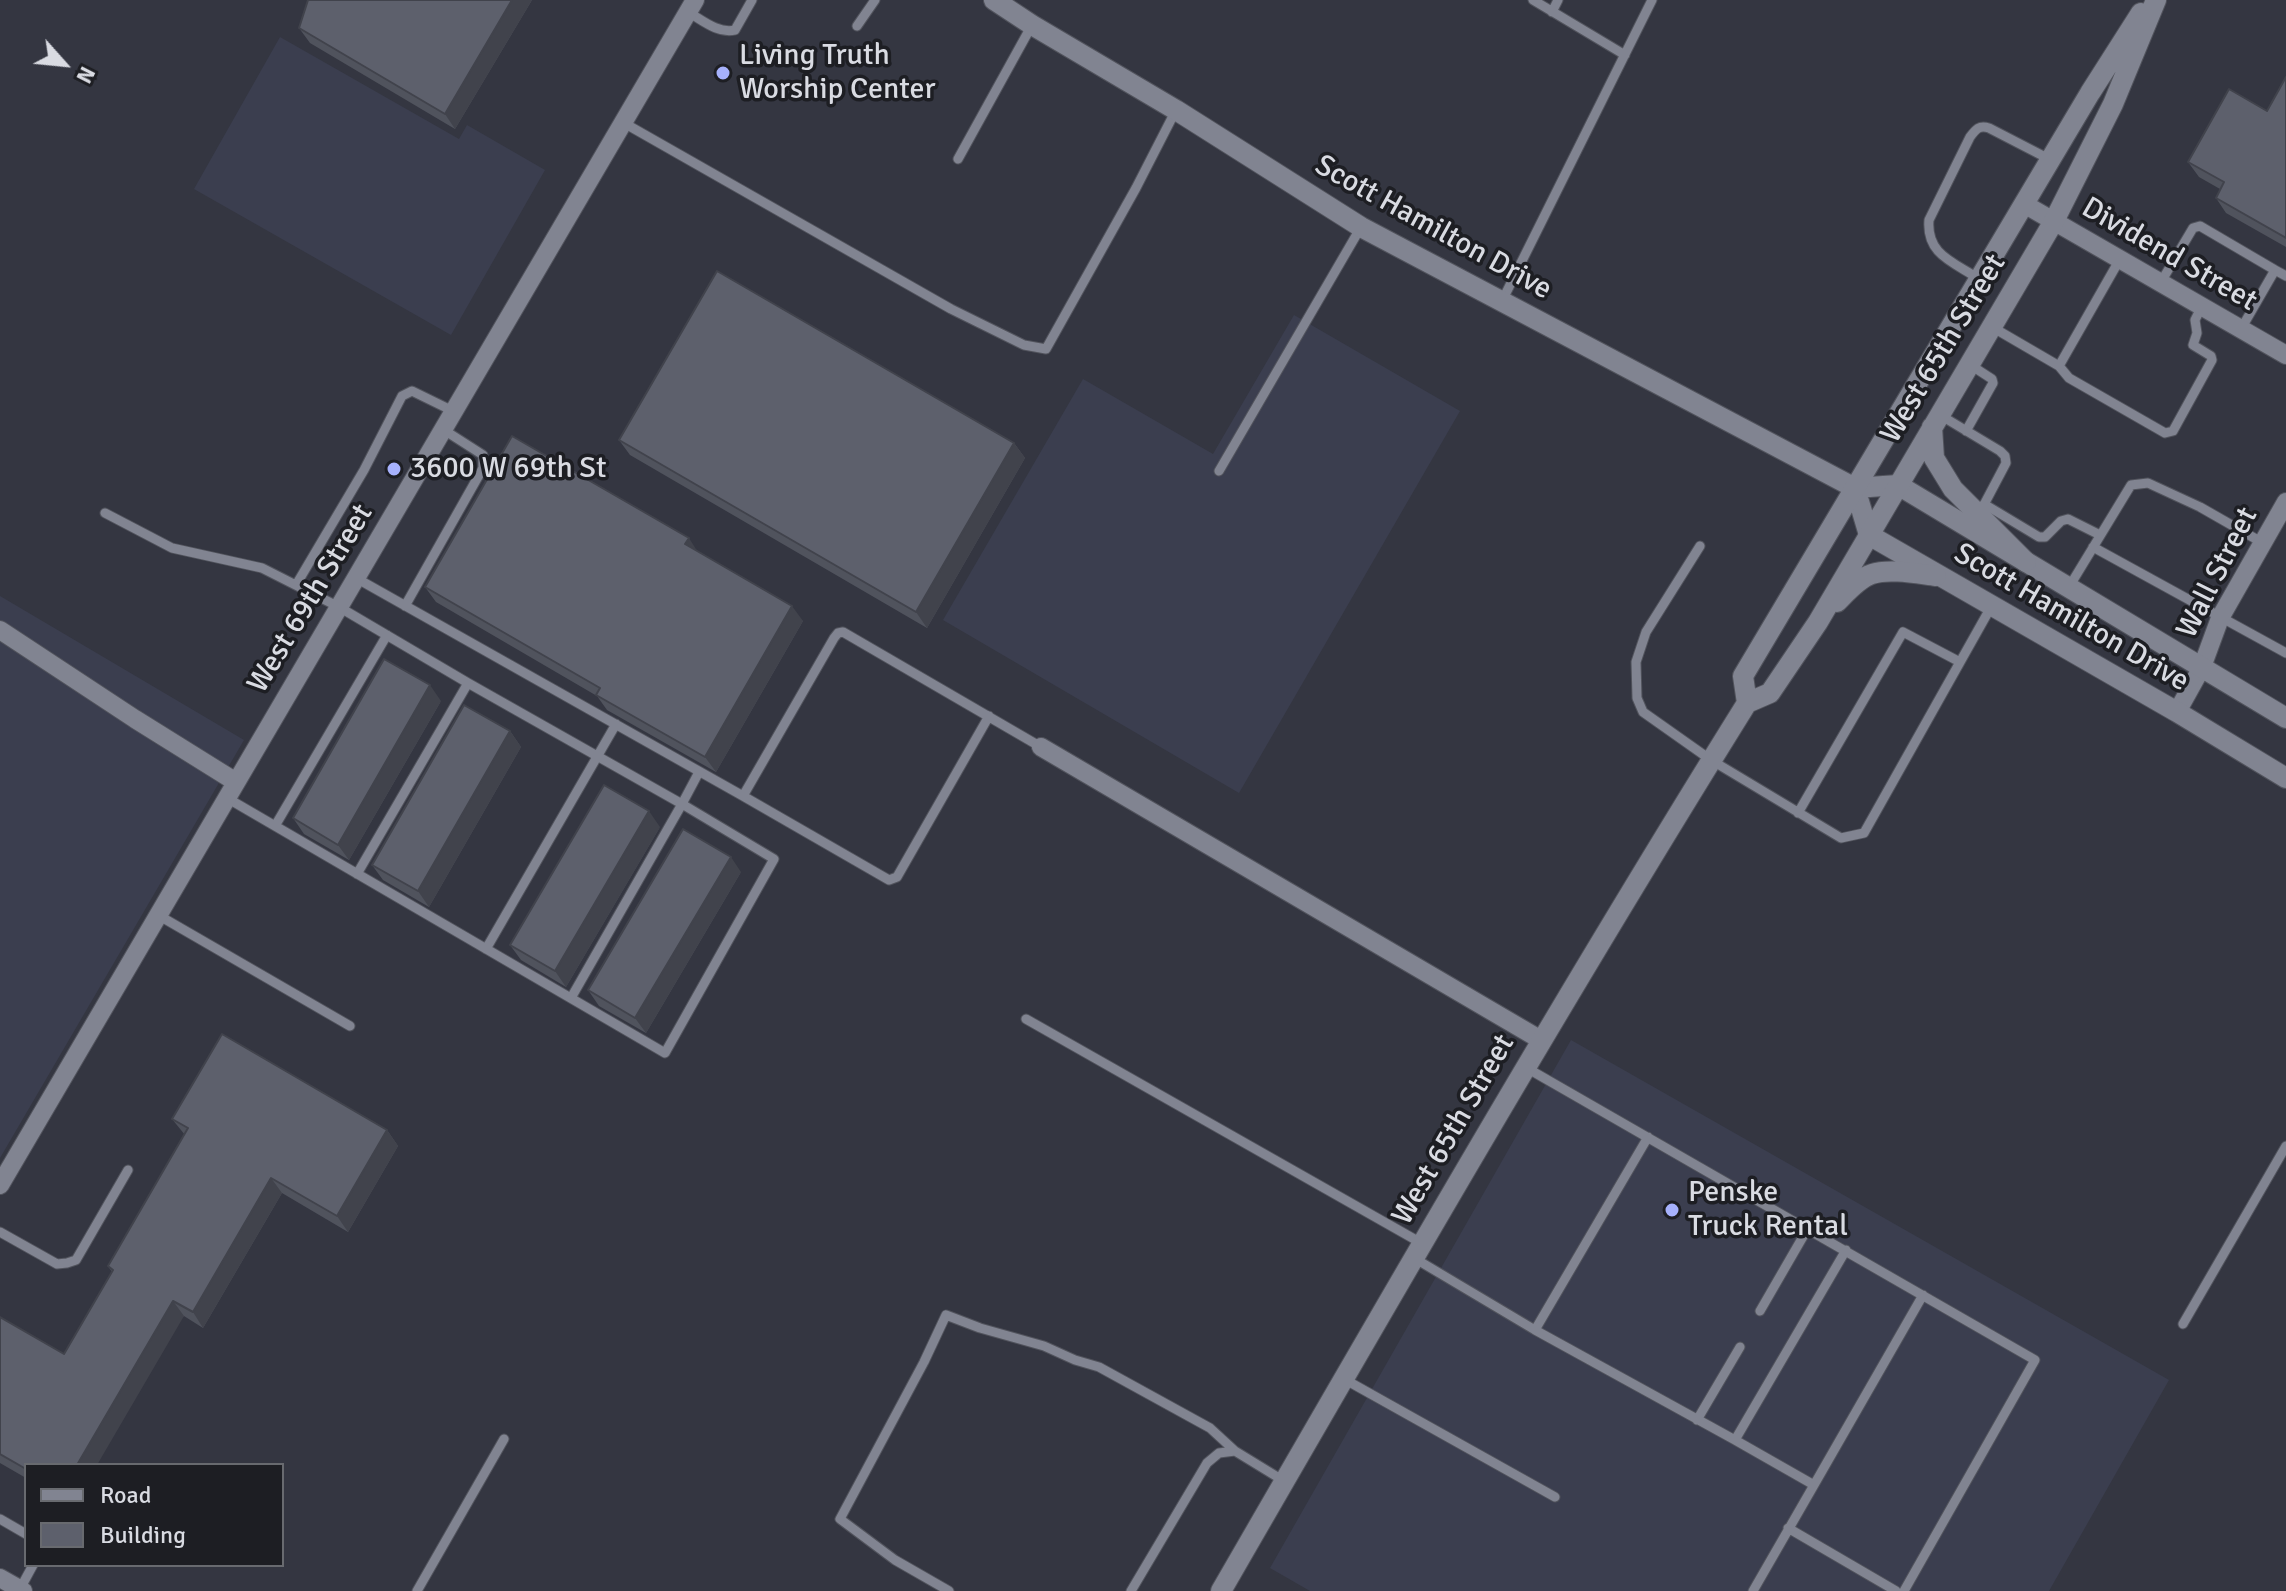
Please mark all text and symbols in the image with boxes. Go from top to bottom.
north arrow [24,24,104,104]
place label: Living Truth Worship Center [739,38,936,108]
text: N [70,62,101,88]
marker: Living Truth Worship Center [714,64,732,82]
street label: Scott Hamilton Drive [1308,148,1558,308]
street label: Dividend Street [2075,190,2263,320]
street label: West 65th Street [1874,248,2014,450]
place label: 3600 W 69th St [410,451,606,487]
marker: 3600 W 69th St [385,460,403,478]
street label: West 69th Street [241,498,381,700]
street label: Wall Street [2170,502,2266,644]
street label: Scott Hamilton Drive [1947,536,2195,700]
street label: West 65th Street [1385,1029,1523,1231]
place label: Penske Truck Rental [1688,1175,1848,1246]
marker: Penske Truck Rental [1663,1201,1681,1219]
legend [24,1463,284,1567]
text: Road [100,1480,151,1510]
text: Building [100,1520,186,1550]

